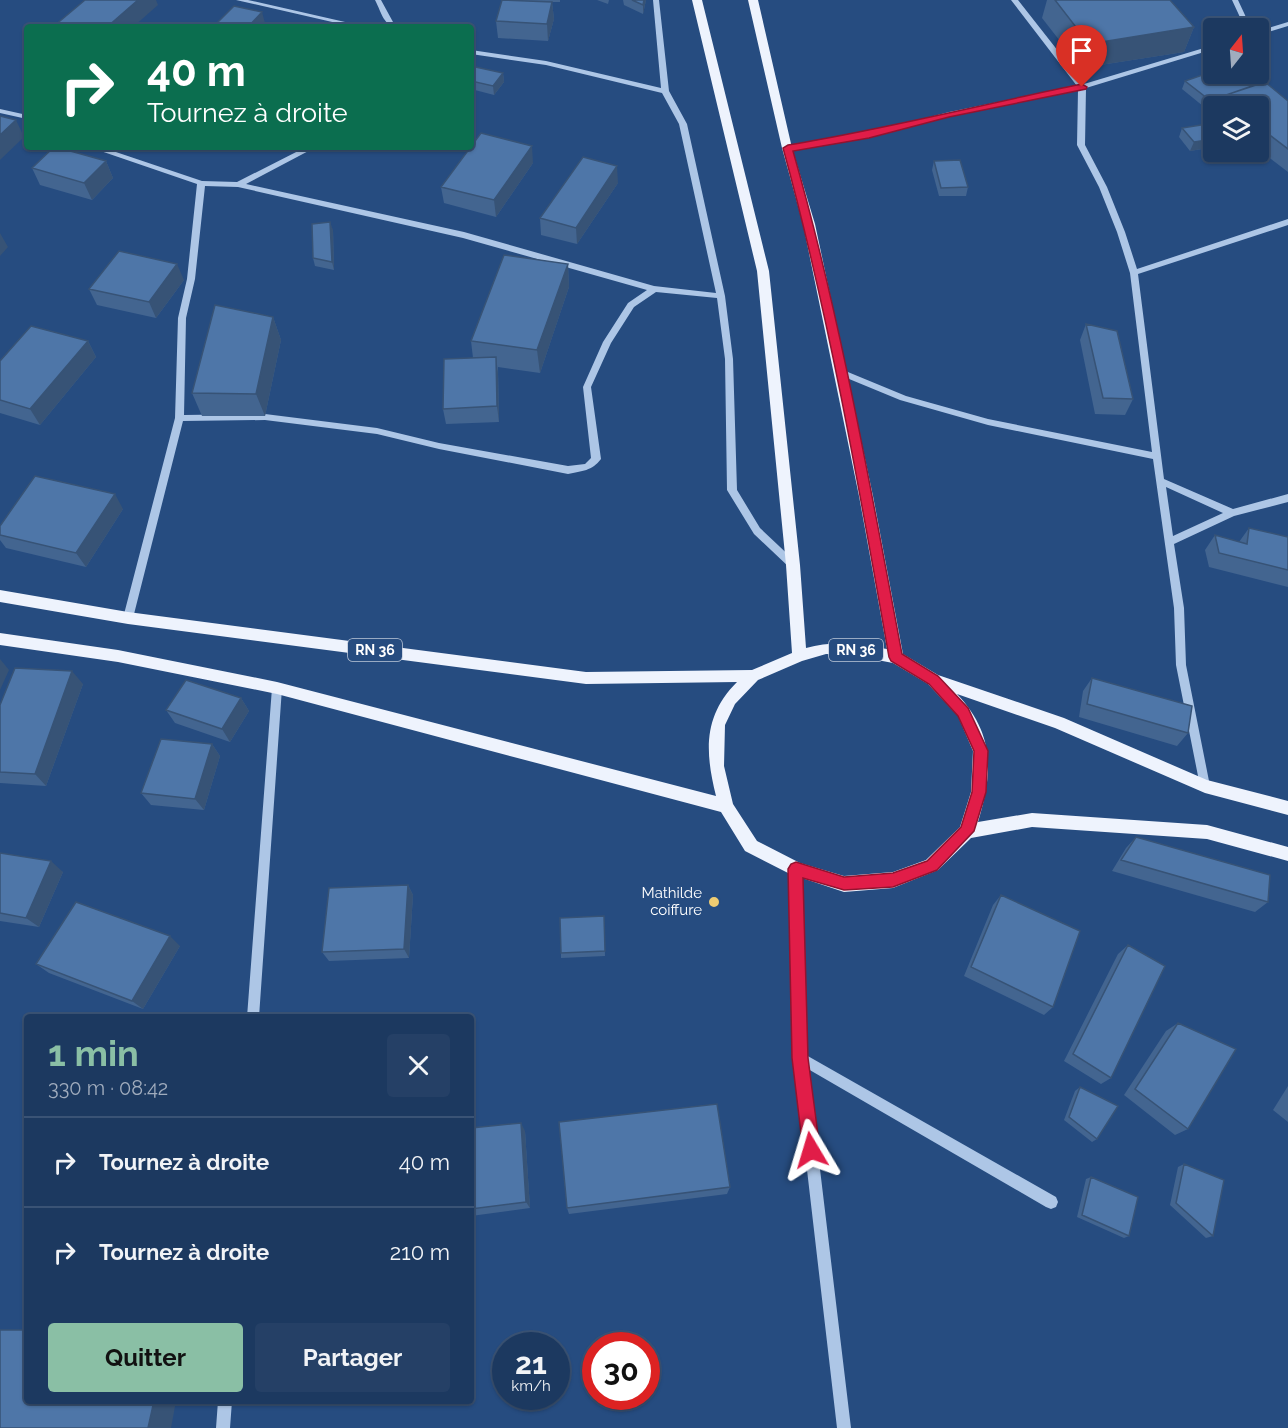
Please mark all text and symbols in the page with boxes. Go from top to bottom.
north arrow [1203,18,1269,84]
map controls [1203,18,1269,162]
pin [1056,25,1107,87]
icon: arrive [1065,34,1098,67]
text: 40 m [147,47,246,96]
icon: right [48,48,126,126]
button: layers [1203,96,1269,162]
text: Tournez à droite [147,97,348,128]
road number: RN 36 [348,639,402,661]
road number: RN 36 [829,639,883,661]
place label: Mathilde coiffure [642,884,702,919]
marker: Mathilde coiffure [707,895,721,909]
text: 1 min [48,1032,139,1074]
button: close [387,1034,450,1097]
text: 330 m · 08:42 [48,1076,168,1100]
position arrow [779,1118,843,1182]
icon: right [48,1146,81,1179]
text: Tournez à droite [99,1149,269,1175]
text: 40 m [399,1149,450,1175]
icon: right [48,1236,81,1269]
text: Tournez à droite [99,1239,269,1265]
text: 210 m [390,1239,450,1265]
button: Quitter [48,1323,243,1392]
button: Partager [255,1323,450,1392]
speed limit sign: 30 [582,1332,660,1410]
text: 21 [515,1346,547,1381]
text: km/h [511,1377,551,1395]

